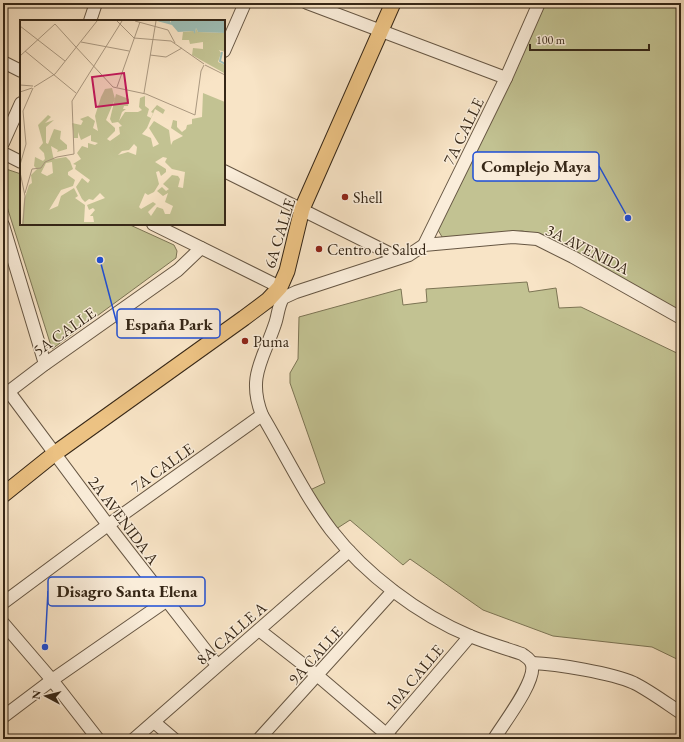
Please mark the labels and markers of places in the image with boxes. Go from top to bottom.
callout: Complejo Maya [473,152,599,181]
place label: Shell [353,187,383,208]
marker: Shell [340,192,350,202]
place label: Centro de Salud [327,239,427,260]
marker: Centro de Salud [314,244,324,254]
callout: España Park [117,309,220,338]
place label: Puma [253,331,290,352]
marker: Puma [240,336,250,346]
callout: Disagro Santa Elena [48,577,205,606]

